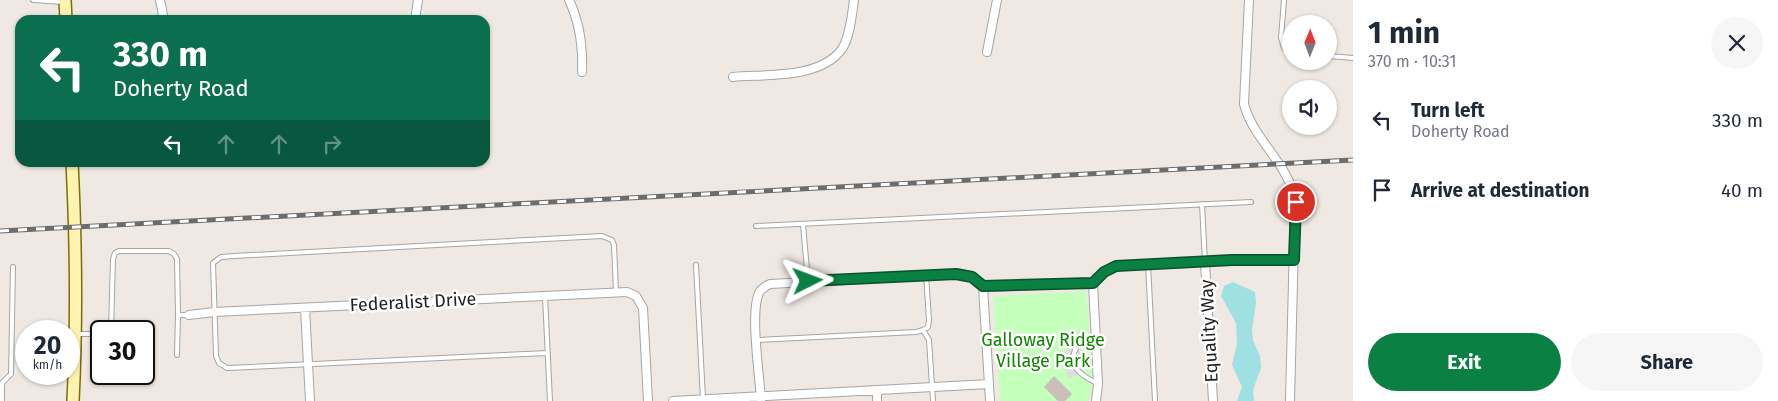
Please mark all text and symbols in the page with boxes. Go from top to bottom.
north arrow [1282,15,1338,70]
map controls [1282,15,1337,135]
text: 1 min [1368,15,1440,51]
button: close [1711,17,1763,69]
text: 330 m [113,33,208,75]
icon: left [30,35,95,100]
text: 370 m · 10:31 [1368,52,1456,71]
text: Doherty Road [113,75,249,102]
button: sound [1282,80,1337,135]
text: Turn left [1411,99,1485,122]
icon: left [1368,106,1396,134]
text: 330 m [1712,109,1763,132]
text: Doherty Road [1411,122,1510,141]
icon: left [159,130,187,158]
icon: ahead [212,130,240,158]
icon: ahead [265,130,293,158]
icon: right [318,130,346,158]
icon: arrive [1368,176,1396,204]
text: Arrive at destination [1411,179,1590,202]
text: 40 m [1721,179,1763,202]
pin [1275,181,1317,223]
icon: arrive [1282,188,1310,216]
position arrow [781,254,833,306]
street label: Equality Way [1195,279,1223,383]
street label: Federalist Drive [349,288,477,316]
speed limit sign: 30 [90,320,155,385]
park label: Galloway Ridge Village Park [981,329,1105,372]
text: 20 [34,331,61,361]
button: Exit [1368,333,1561,391]
button: Share [1571,333,1763,391]
text: km/h [33,358,62,372]

